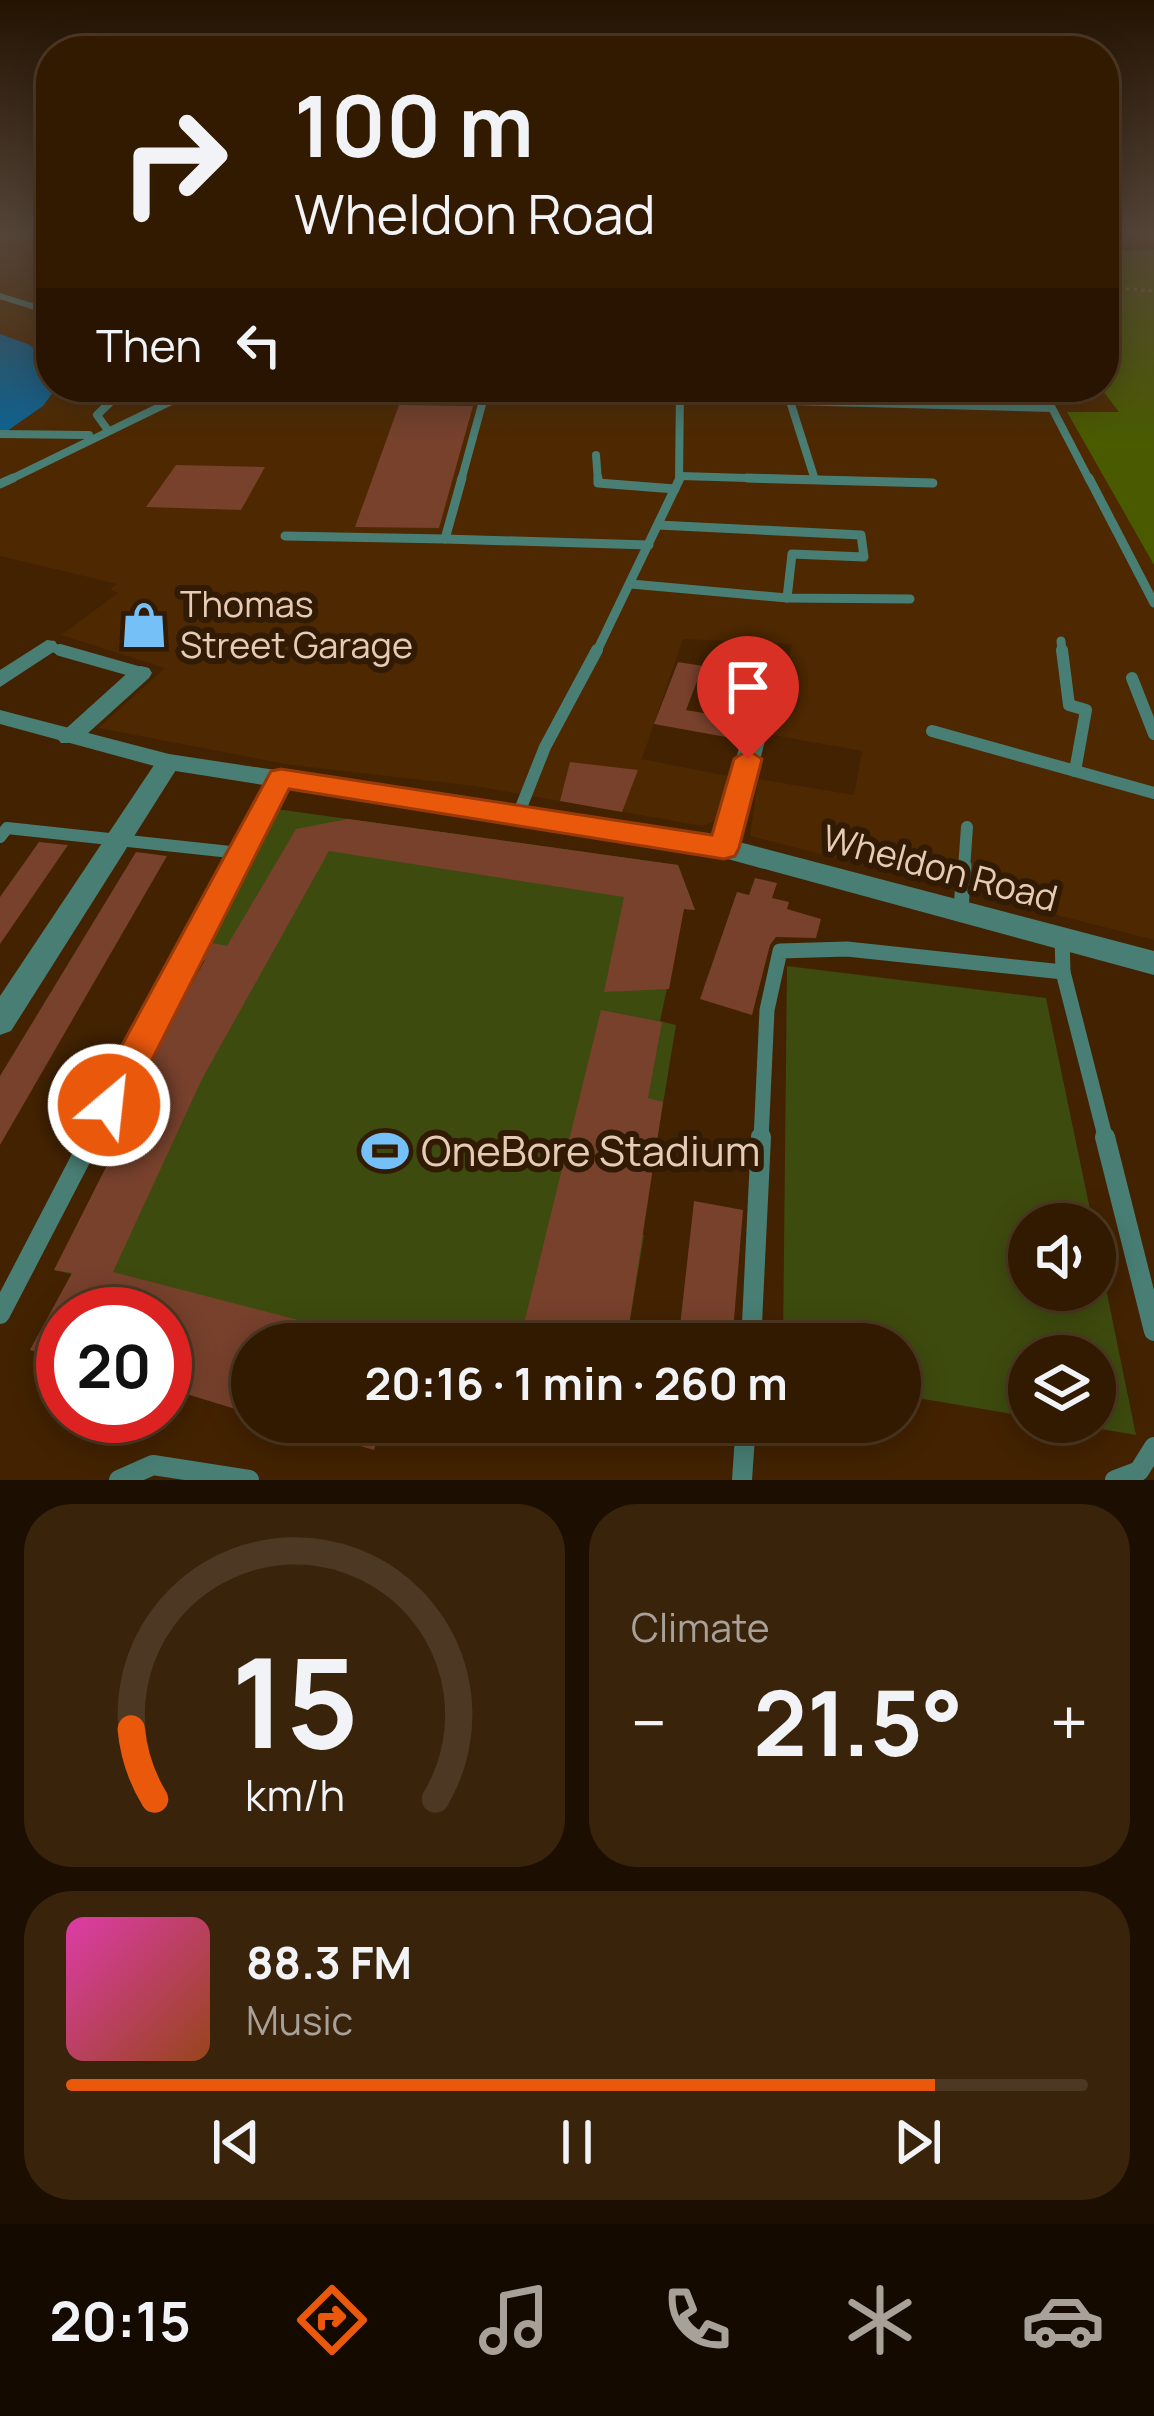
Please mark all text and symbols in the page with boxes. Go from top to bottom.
text: 100 m [294,67,534,182]
icon: right [96,84,252,240]
text: Wheldon Road [294,176,656,250]
icon: left [226,312,292,378]
text: Then [96,314,202,376]
place label: Thomas Street Garage [180,579,413,669]
shop icon: Thomas Street Garage [119,600,169,650]
pin [697,636,799,759]
icon: arrive [715,654,781,720]
street label: Wheldon Road [817,813,1063,922]
position arrow [46,1042,172,1168]
place label: OneBore Stadium [421,1121,760,1179]
sports icon: OneBore Stadium [360,1126,410,1176]
map controls [1008,1203,1116,1443]
button: sound [1008,1203,1116,1311]
speed limit sign: 20 [36,1287,192,1443]
button: layers [1008,1335,1116,1443]
text: 20:16 · 1 min · 260 m [364,1352,788,1414]
text: Climate [631,1600,770,1654]
text: 15 [231,1615,358,1785]
text: 21.5° [753,1660,963,1783]
text: − [631,1677,667,1767]
text: + [1050,1677,1088,1767]
text: km/h [245,1764,344,1823]
text: 88.3 FM [246,1931,412,1993]
text: Music [246,1993,353,2047]
icon: previous [203,2109,269,2175]
icon: pause [544,2109,610,2175]
icon: next [885,2109,951,2175]
icon: directions [290,2278,374,2362]
icon: music [472,2278,556,2362]
icon: phone [655,2278,739,2362]
icon: climate [838,2278,922,2362]
icon: car [1021,2278,1105,2362]
text: 20:15 [49,2283,191,2357]

